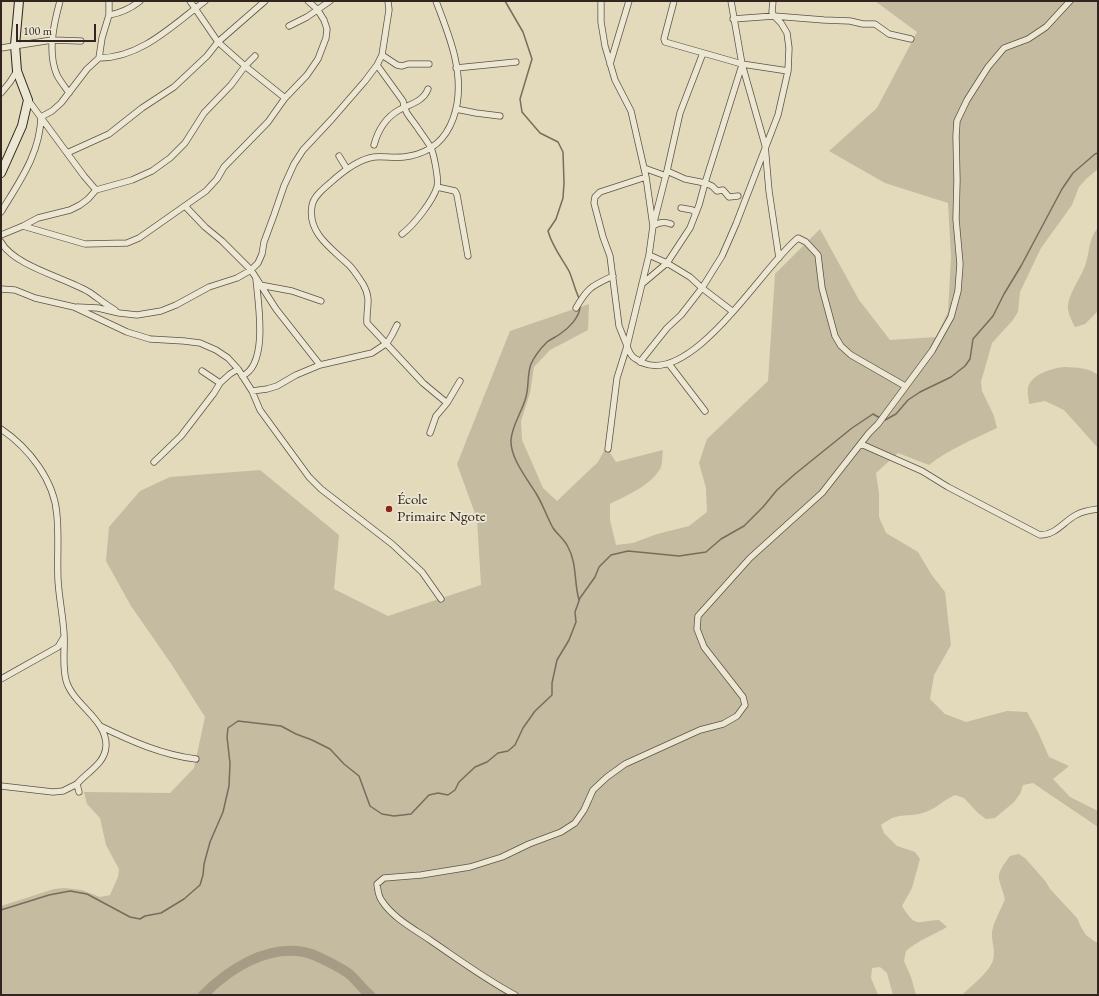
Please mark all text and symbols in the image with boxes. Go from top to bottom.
scale bar [18,16,98,42]
text: 100 m [23,23,52,39]
place label: École Primaire Ngote [397,491,486,526]
marker: École Primaire Ngote [384,504,394,514]

